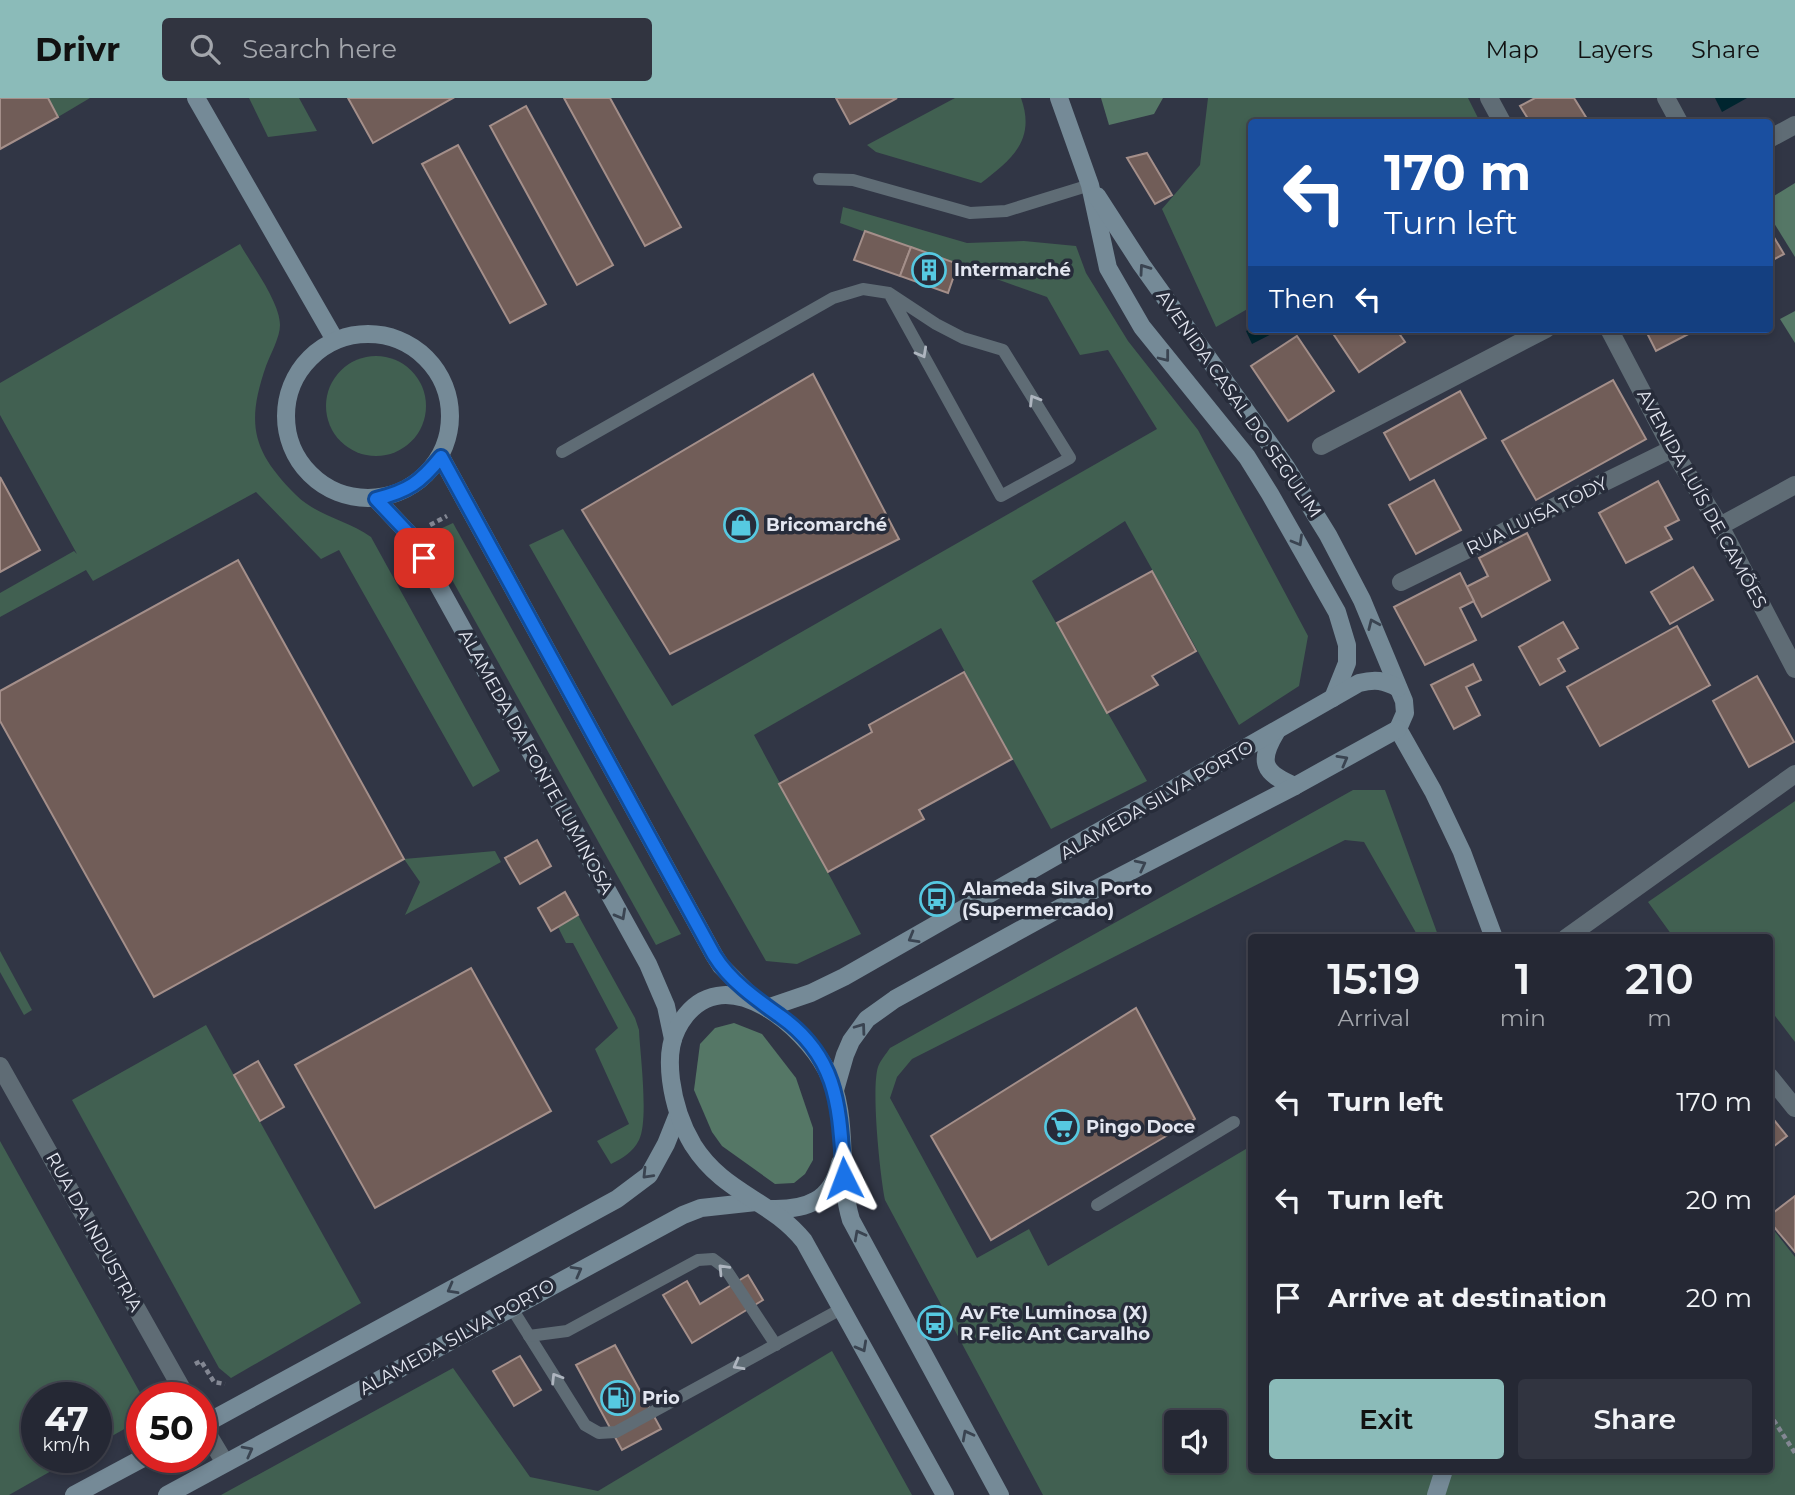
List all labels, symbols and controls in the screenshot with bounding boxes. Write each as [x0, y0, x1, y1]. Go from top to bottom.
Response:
search box [162, 18, 652, 81]
text: Drivr [35, 29, 120, 69]
icon: search [186, 30, 224, 68]
text: Search here [242, 33, 397, 65]
text: Map [1485, 35, 1539, 64]
text: Layers [1577, 35, 1653, 64]
text: Share [1691, 35, 1760, 64]
text: 170 m [1384, 143, 1531, 202]
icon: left [1269, 147, 1360, 238]
text: Turn left [1384, 203, 1518, 242]
building icon: Intermarché [910, 251, 948, 289]
place label: Intermarché [954, 259, 1071, 281]
one-way arrow [1140, 264, 1153, 277]
icon: left [1349, 280, 1387, 318]
text: Then [1269, 283, 1335, 315]
street label: AVENIDA CASAL DO SEGULIM [1152, 286, 1326, 522]
one-way arrow [914, 346, 927, 358]
one-way arrow [1157, 349, 1170, 361]
street label: AVENIDA LUÍS DE CAMÕES [1632, 386, 1772, 612]
one-way arrow [1029, 395, 1042, 408]
street label: RUA LUISA TODY [1463, 472, 1612, 560]
shop icon: Bricomarché [722, 506, 760, 544]
place label: Bricomarché [766, 514, 887, 536]
pin [394, 528, 454, 588]
one-way arrow [1290, 534, 1303, 546]
icon: arrive [405, 539, 443, 577]
one-way arrow [1367, 619, 1381, 632]
street label: ALAMEDA DA FONTE LUMINOSA [454, 626, 618, 898]
street label: ALAMEDA SILVA PORTO [1056, 736, 1258, 864]
one-way arrow [1335, 754, 1348, 768]
one-way arrow [1134, 860, 1146, 874]
place label: Alameda Silva Porto (Supermercado) [961, 878, 1152, 921]
bus stop icon: Alameda Silva Porto (Supermercado) [918, 880, 956, 918]
one-way arrow [613, 908, 626, 921]
one-way arrow [907, 930, 920, 943]
text: 15:19 [1327, 953, 1420, 1005]
text: 1 [1515, 953, 1531, 1005]
text: 210 [1625, 953, 1694, 1005]
text: Arrival [1338, 1004, 1410, 1032]
text: min [1500, 1004, 1546, 1032]
text: m [1647, 1004, 1672, 1032]
one-way arrow [853, 1023, 865, 1036]
icon: left [1269, 1083, 1307, 1121]
text: Turn left [1328, 1086, 1444, 1118]
text: 170 m [1676, 1086, 1752, 1118]
supermarket icon: Pingo Doce [1043, 1108, 1081, 1146]
place label: Pingo Doce [1086, 1116, 1195, 1138]
position arrow [807, 1141, 881, 1215]
street label: RUA DA INDUSTRIA [41, 1149, 147, 1316]
one-way arrow [643, 1166, 656, 1179]
icon: left [1269, 1181, 1307, 1219]
text: Turn left [1328, 1184, 1444, 1216]
text: 20 m [1686, 1184, 1752, 1216]
one-way arrow [854, 1230, 867, 1242]
one-way arrow [719, 1265, 731, 1278]
one-way arrow [569, 1266, 582, 1279]
street label: ALAMEDA SILVA PORTO [356, 1274, 558, 1400]
icon: arrive [1269, 1279, 1307, 1317]
one-way arrow [447, 1281, 459, 1294]
text: Arrive at destination [1328, 1282, 1607, 1314]
text: 20 m [1686, 1282, 1752, 1314]
place label: Av Fte Luminosa (X) R Felic Ant Carvalho [959, 1302, 1150, 1345]
bus stop icon: Av Fte Luminosa (X) R Felic Ant Carvalho [916, 1304, 954, 1342]
one-way arrow [854, 1339, 867, 1352]
one-way arrow [733, 1357, 746, 1371]
one-way arrow [551, 1373, 564, 1386]
fuel station icon: Prio [599, 1379, 637, 1417]
button: Exit [1269, 1379, 1504, 1459]
button: Share [1518, 1379, 1752, 1459]
speed limit sign: 50 [126, 1382, 217, 1473]
place label: Prio [642, 1387, 680, 1409]
text: 47 [44, 1397, 89, 1440]
map controls [1164, 1410, 1227, 1473]
button: sound [1164, 1410, 1227, 1473]
one-way arrow [962, 1430, 975, 1442]
text: km/h [42, 1434, 91, 1456]
one-way arrow [241, 1446, 253, 1459]

